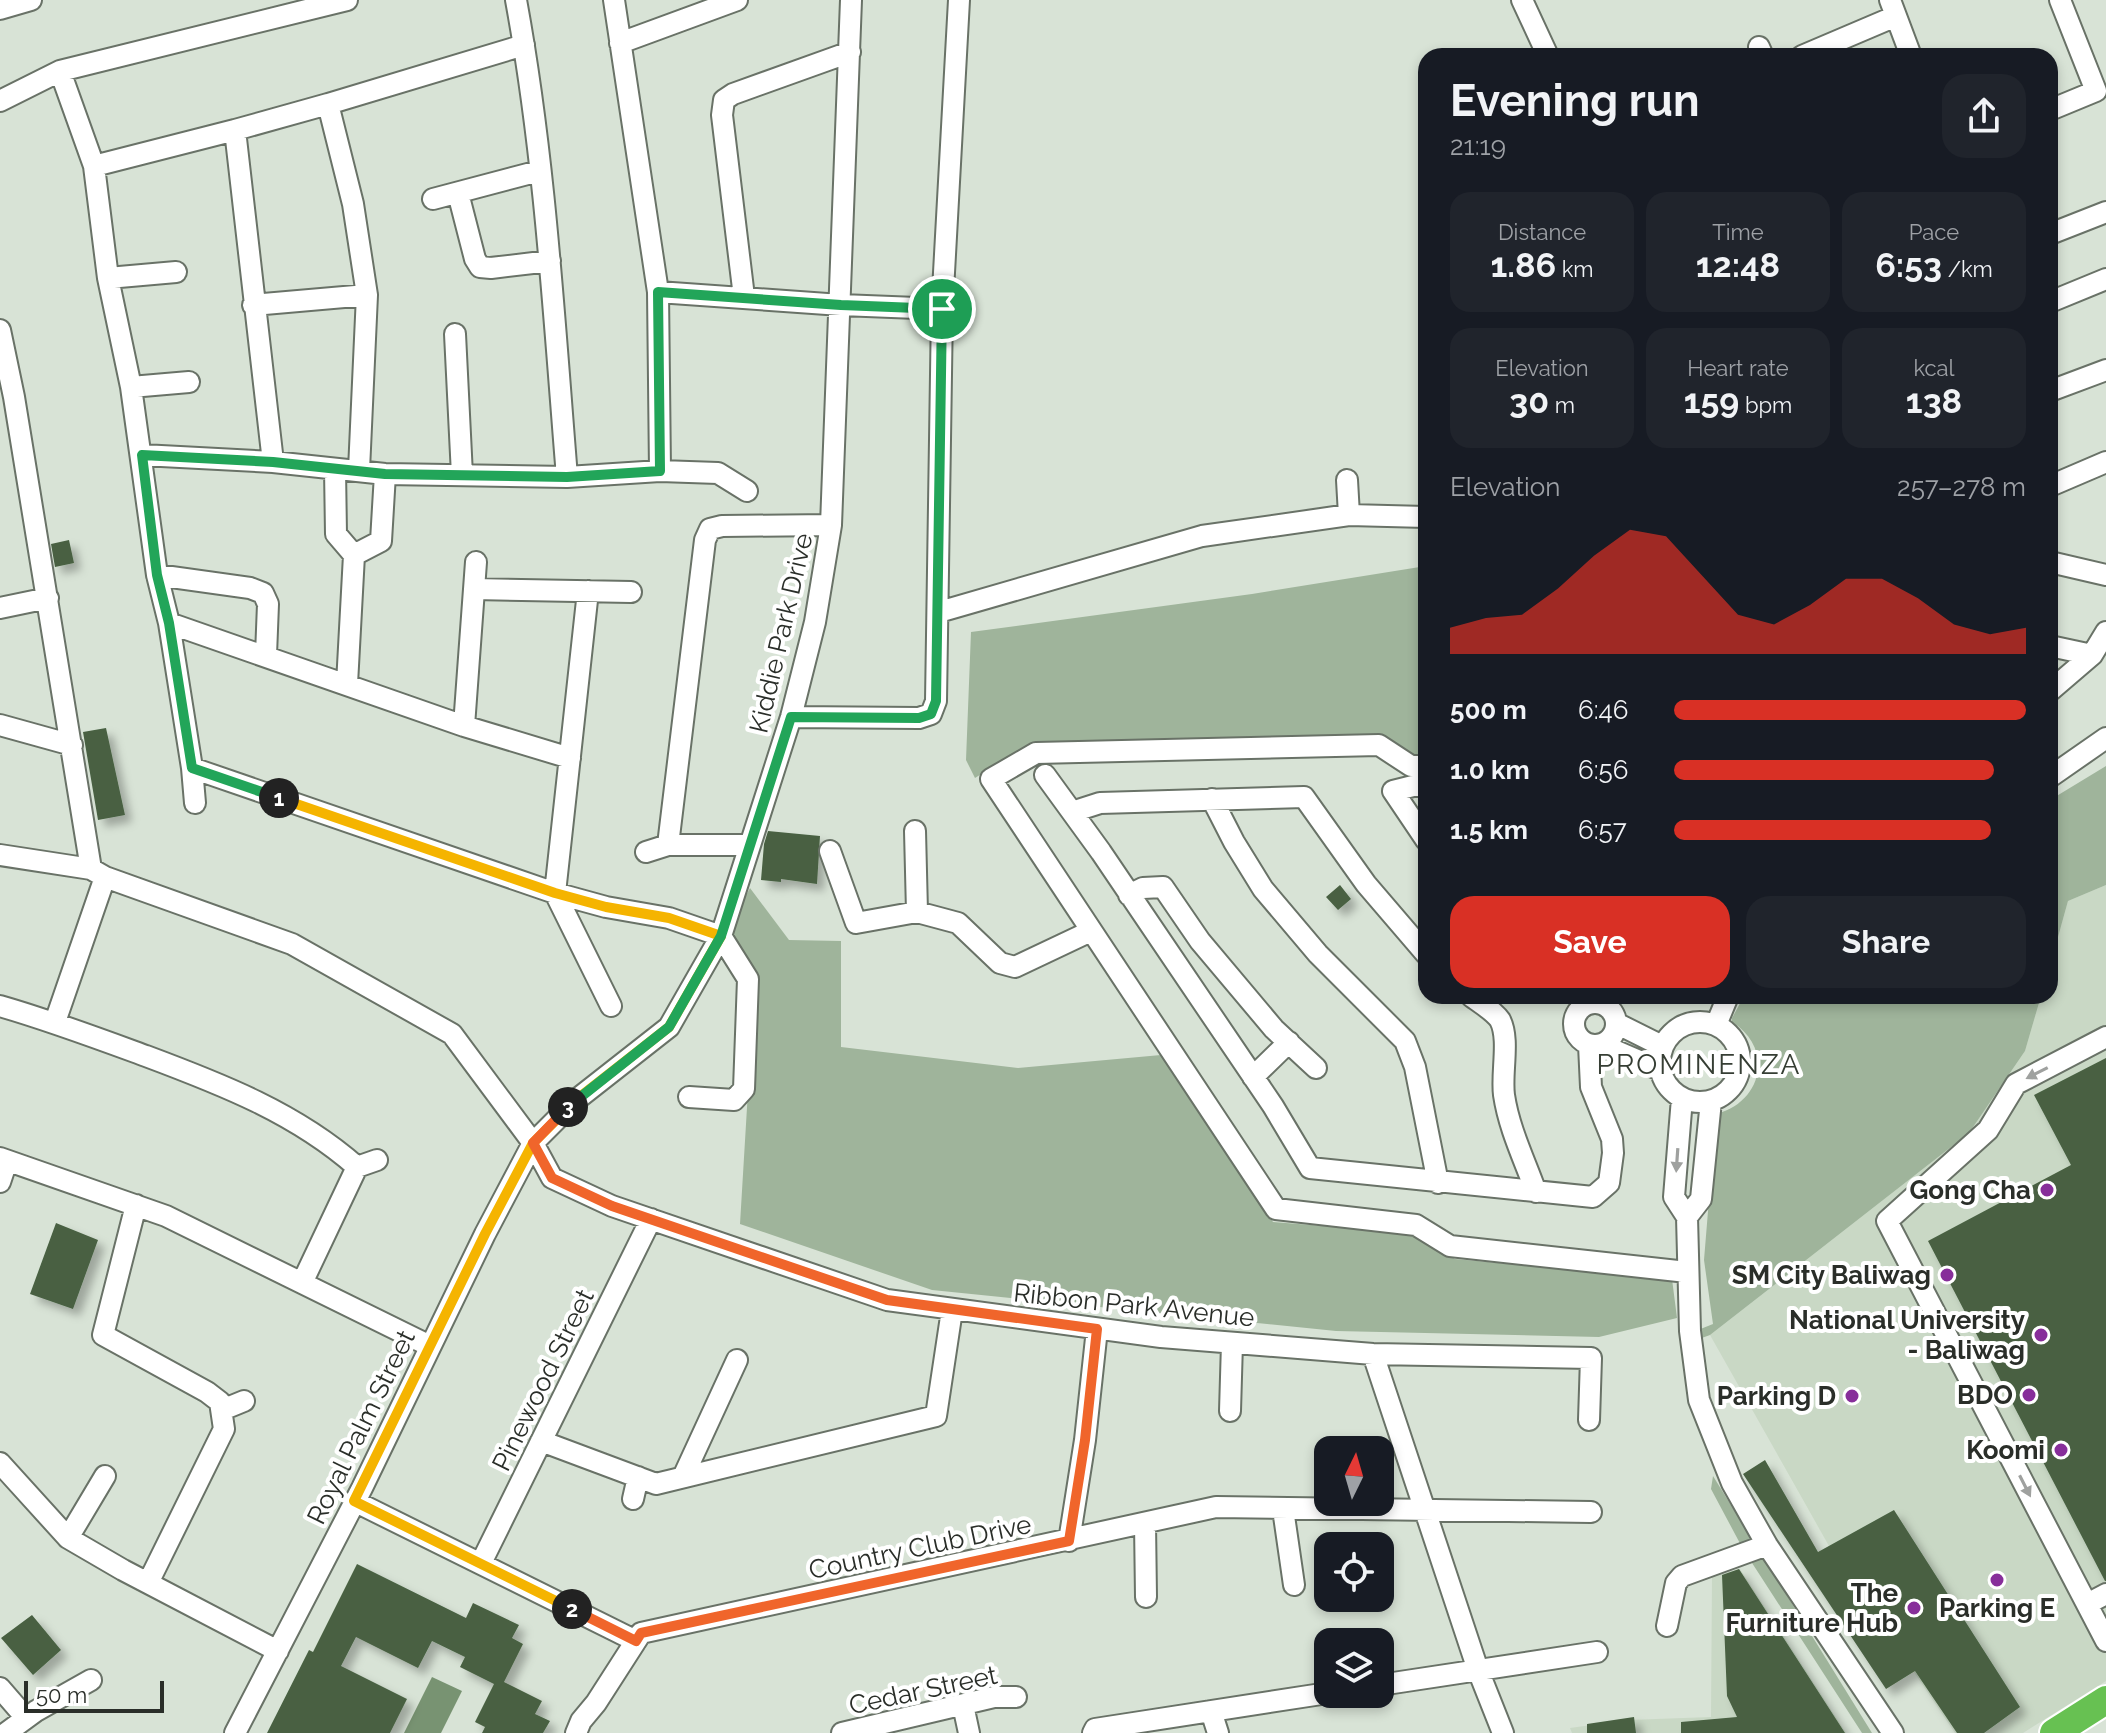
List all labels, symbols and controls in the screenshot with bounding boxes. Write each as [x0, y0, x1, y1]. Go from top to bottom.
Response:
button: share [1942, 74, 2026, 158]
text: Evening run [1450, 75, 1699, 126]
text: 21:19 [1450, 131, 1506, 161]
text: Distance [1498, 219, 1586, 245]
text: Time [1712, 219, 1764, 245]
text: Pace [1909, 219, 1959, 245]
text: 1.86 [1490, 245, 1556, 285]
text: 12:48 [1696, 245, 1780, 285]
text: 6:53 [1875, 245, 1942, 285]
text: km [1556, 256, 1594, 282]
text: /km [1942, 256, 1993, 282]
pin [908, 275, 976, 343]
icon: arrive [920, 287, 964, 331]
text: Elevation [1495, 355, 1589, 381]
text: Heart rate [1687, 355, 1789, 381]
text: kcal [1913, 355, 1955, 381]
text: 30 [1509, 381, 1549, 421]
text: 159 [1684, 381, 1739, 421]
text: 138 [1906, 381, 1962, 421]
text: m [1549, 392, 1575, 418]
text: bpm [1739, 392, 1792, 418]
text: Elevation [1450, 472, 1560, 502]
text: 257–278 m [1897, 472, 2026, 502]
street label: Kiddie Park Drive [743, 530, 819, 736]
text: 500 m [1450, 695, 1527, 725]
text: 6:46 [1578, 695, 1628, 725]
text: 1.0 km [1450, 755, 1530, 785]
text: 6:56 [1578, 755, 1628, 785]
pin: 1 [259, 778, 299, 818]
text: 1 [274, 785, 284, 811]
text: 1.5 km [1450, 815, 1528, 845]
text: 6:57 [1578, 815, 1627, 845]
button: Save [1450, 896, 1730, 988]
button: Share [1746, 896, 2026, 988]
district label: PROMINENZA [1596, 1048, 1802, 1081]
one-way arrow [2025, 1067, 2048, 1080]
pin: 3 [548, 1087, 588, 1127]
text: 3 [562, 1094, 574, 1120]
one-way arrow [1670, 1148, 1683, 1173]
place label: Gong Cha [1910, 1175, 2031, 1205]
marker: Gong Cha [2038, 1181, 2056, 1199]
place label: SM City Baliwag [1732, 1260, 1931, 1290]
marker: SM City Baliwag [1938, 1266, 1956, 1284]
street label: Ribbon Park Avenue [1012, 1277, 1256, 1333]
street label: Pinewood Street [486, 1284, 600, 1476]
place label: National University - Baliwag [1789, 1305, 2025, 1365]
street label: Royal Palm Street [301, 1325, 421, 1529]
marker: National University - Baliwag [2032, 1326, 2050, 1344]
place label: BDO [1957, 1380, 2013, 1410]
place label: Parking D [1717, 1381, 1836, 1411]
marker: BDO [2020, 1386, 2038, 1404]
marker: Parking D [1843, 1387, 1861, 1405]
place label: Koomi [1966, 1435, 2045, 1465]
north arrow [1314, 1436, 1394, 1516]
map controls [1314, 1436, 1394, 1708]
marker: Koomi [2052, 1441, 2070, 1459]
one-way arrow [2018, 1474, 2031, 1497]
street label: Country Club Drive [806, 1509, 1034, 1585]
button: locate [1314, 1532, 1394, 1612]
marker: Parking E [1988, 1571, 2006, 1589]
place label: The Furniture Hub [1725, 1578, 1898, 1638]
pin: 2 [552, 1589, 592, 1629]
place label: Parking E [1939, 1593, 2055, 1623]
text: 2 [566, 1596, 578, 1622]
marker: The Furniture Hub [1905, 1599, 1923, 1617]
button: layers [1314, 1628, 1394, 1708]
street label: Cedar Street [846, 1660, 1000, 1720]
scale bar [24, 1677, 164, 1713]
text: 50 m [36, 1682, 87, 1708]

